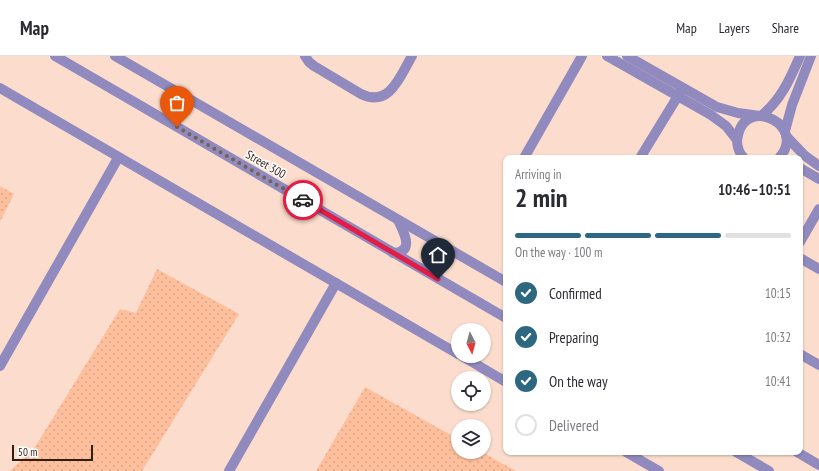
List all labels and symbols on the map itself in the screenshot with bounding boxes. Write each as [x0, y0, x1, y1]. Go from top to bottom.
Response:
pin [160, 86, 194, 127]
street label: Street 300 [243, 147, 289, 181]
courier [283, 180, 323, 220]
pin [421, 238, 455, 279]
north arrow [451, 323, 491, 363]
scale bar [12, 443, 93, 462]

